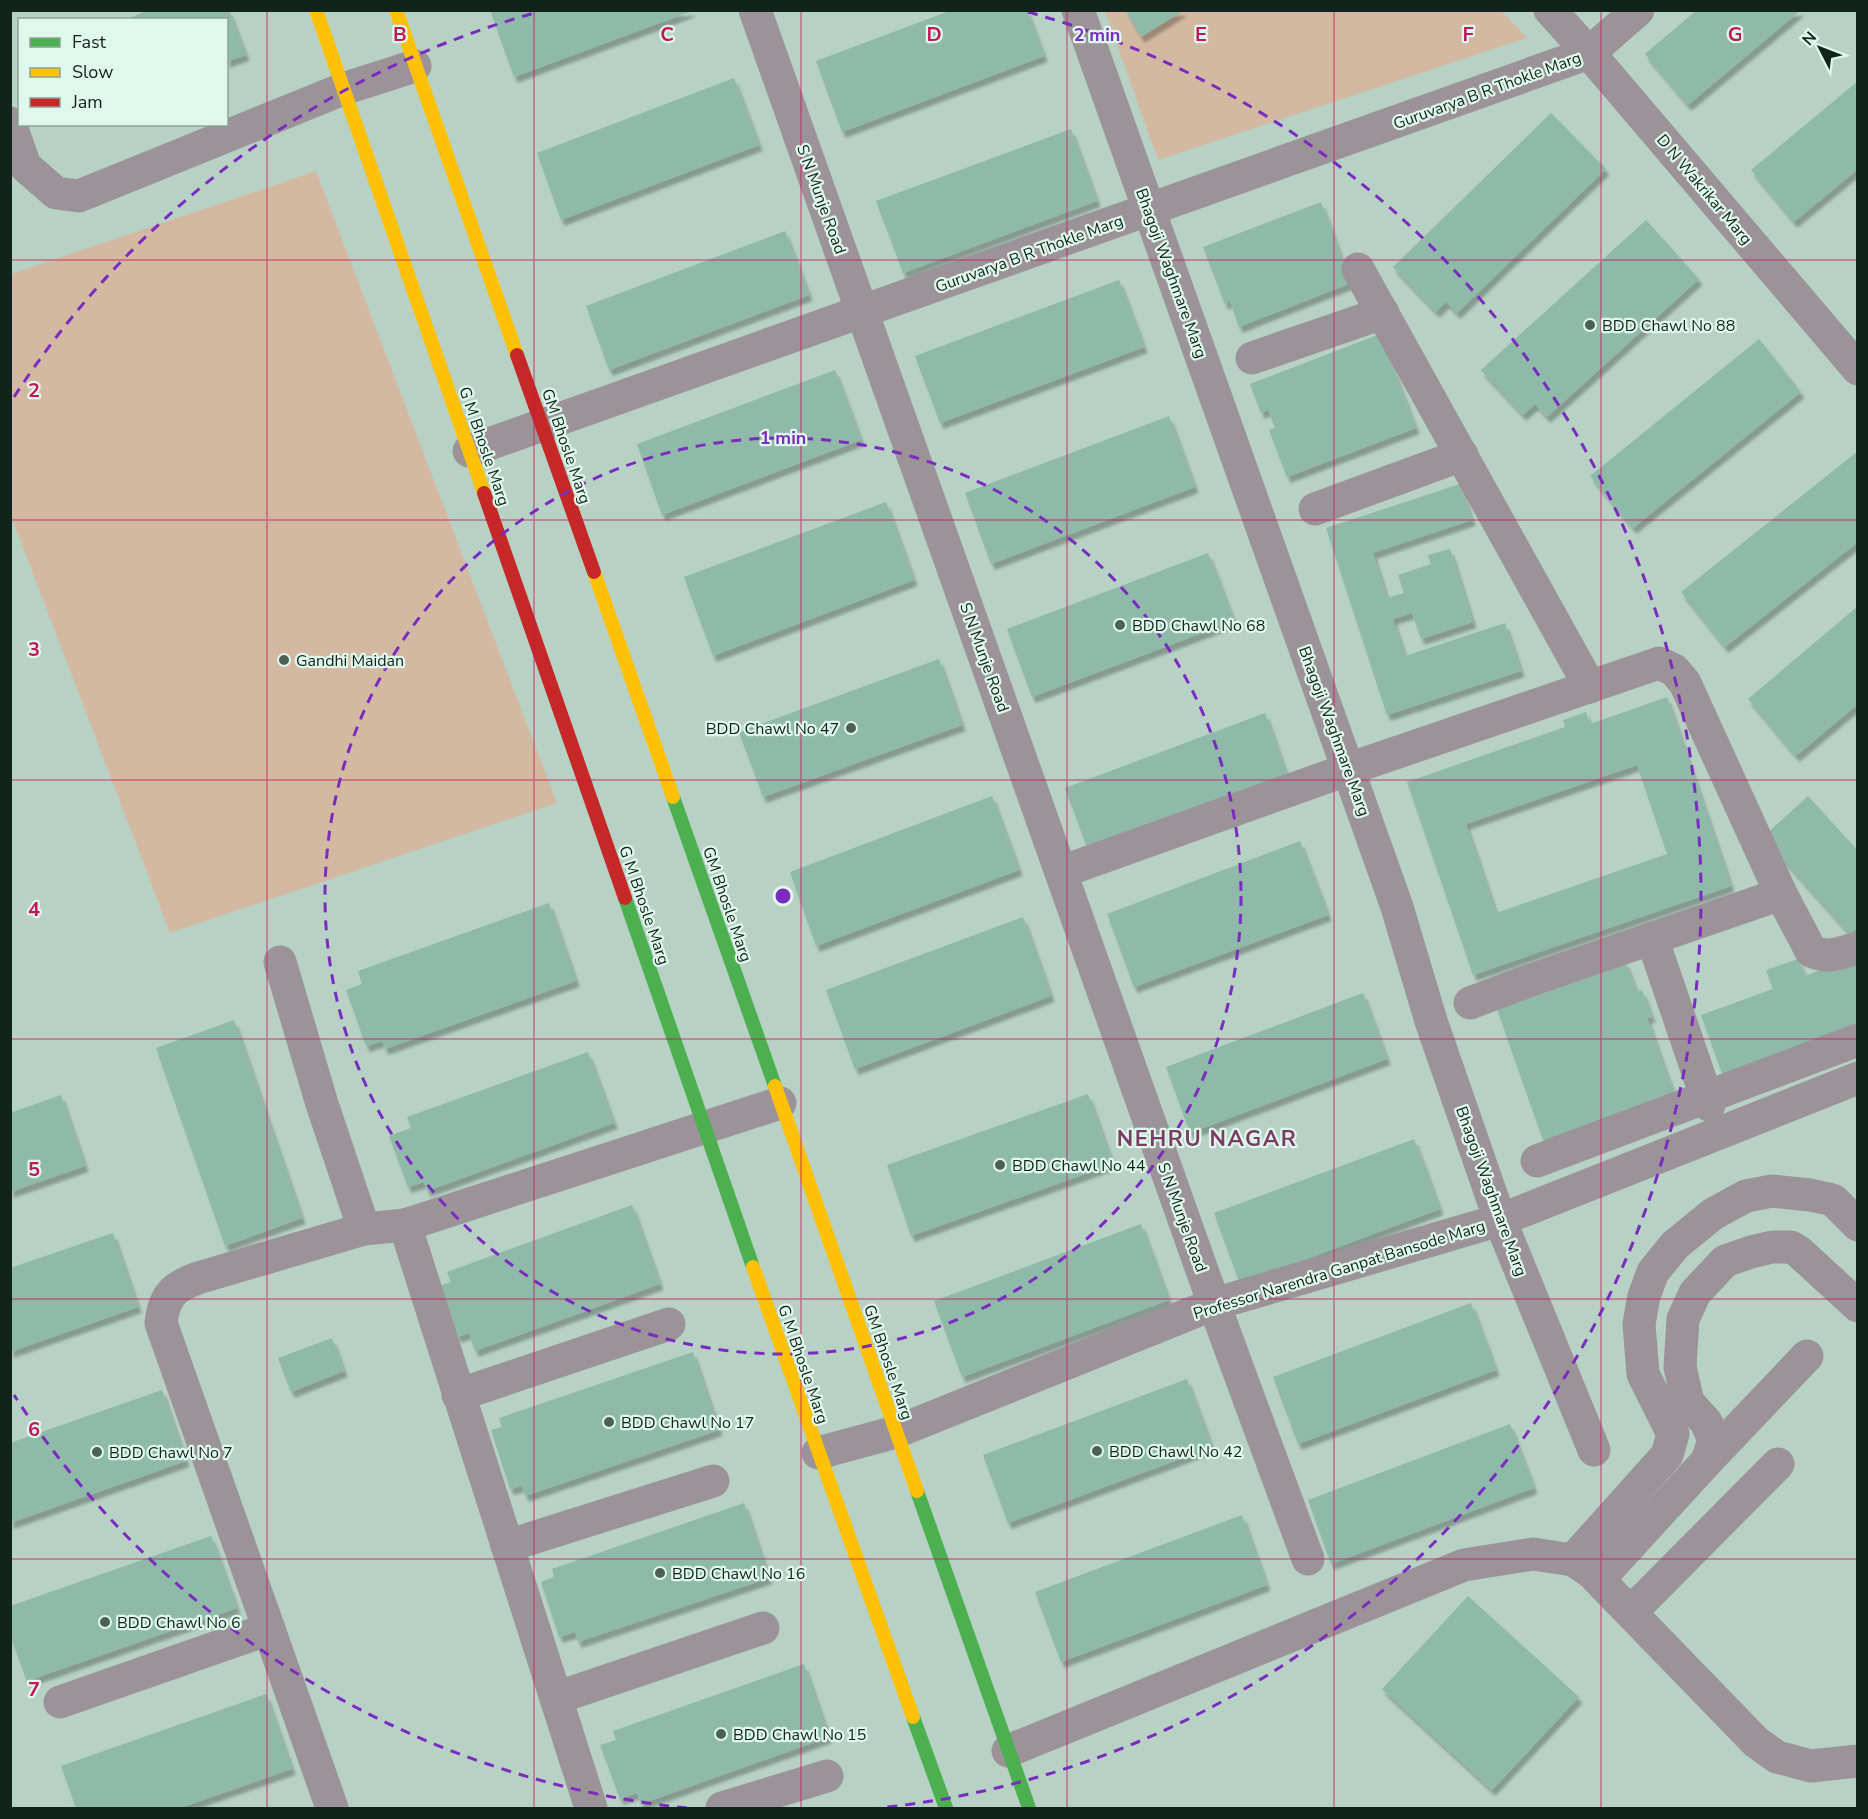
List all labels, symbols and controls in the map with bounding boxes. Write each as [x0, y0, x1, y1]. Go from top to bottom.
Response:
legend [18, 18, 228, 126]
north arrow [1790, 18, 1850, 78]
text: B [393, 21, 407, 48]
text: C [660, 21, 674, 48]
text: D [926, 21, 942, 48]
text: E [1195, 21, 1207, 48]
text: F [1462, 21, 1474, 48]
text: G [1728, 21, 1742, 48]
text: 2 min [1074, 23, 1120, 47]
text: N [1797, 27, 1822, 50]
text: Fast [72, 30, 107, 54]
street label: Guruvarya B R Thokle Marg [1390, 47, 1584, 135]
text: Slow [72, 60, 113, 84]
text: Jam [71, 90, 103, 114]
street label: D N Wakrikar Marg [1651, 130, 1757, 250]
street label: S N Munje Road [791, 141, 851, 257]
street label: Bhagoji Waghmare Marg [1130, 185, 1212, 361]
street label: Guruvarya B R Thokle Marg [932, 210, 1126, 298]
place label: BDD Chawl No 88 [1602, 315, 1735, 337]
marker: BDD Chawl No 88 [1583, 318, 1597, 332]
text: 2 [28, 377, 40, 404]
street label: G M Bhosle Marg [453, 384, 515, 509]
street label: GM Bhosle Marg [536, 386, 596, 507]
text: 1 min [760, 426, 806, 450]
street label: S N Munje Road [954, 599, 1014, 715]
place label: BDD Chawl No 68 [1132, 615, 1265, 637]
marker: BDD Chawl No 68 [1113, 618, 1127, 632]
text: 3 [28, 636, 40, 663]
street label: Bhagoji Waghmare Marg [1293, 643, 1375, 819]
place label: Gandhi Maidan [296, 650, 404, 672]
marker: Gandhi Maidan [277, 653, 291, 667]
place label: BDD Chawl No 47 [706, 718, 839, 740]
marker: BDD Chawl No 47 [844, 721, 858, 735]
street label: G M Bhosle Marg [613, 843, 675, 968]
street label: GM Bhosle Marg [697, 844, 757, 965]
centre of rings [773, 886, 793, 906]
text: 4 [28, 896, 40, 923]
street label: Bhagoji Waghmare Marg [1450, 1103, 1532, 1279]
district label: NEHRU NAGAR [1117, 1124, 1297, 1154]
place label: BDD Chawl No 44 [1012, 1155, 1146, 1177]
text: 5 [28, 1156, 40, 1183]
marker: BDD Chawl No 44 [993, 1158, 1007, 1172]
street label: S N Munje Road [1152, 1159, 1212, 1275]
street label: Professor Narendra Ganpat Bansode Marg [1191, 1215, 1488, 1325]
street label: G M Bhosle Marg [772, 1302, 834, 1427]
street label: GM Bhosle Marg [858, 1302, 918, 1423]
place label: BDD Chawl No 17 [621, 1412, 754, 1434]
marker: BDD Chawl No 17 [602, 1415, 616, 1429]
text: 6 [28, 1416, 40, 1443]
place label: BDD Chawl No 42 [1109, 1441, 1242, 1463]
place label: BDD Chawl No 7 [109, 1442, 233, 1464]
marker: BDD Chawl No 42 [1090, 1444, 1104, 1458]
marker: BDD Chawl No 7 [90, 1445, 104, 1459]
place label: BDD Chawl No 16 [672, 1563, 805, 1585]
marker: BDD Chawl No 16 [653, 1566, 667, 1580]
place label: BDD Chawl No 6 [117, 1612, 241, 1634]
marker: BDD Chawl No 6 [98, 1615, 112, 1629]
text: 7 [28, 1676, 40, 1703]
place label: BDD Chawl No 15 [733, 1724, 866, 1746]
marker: BDD Chawl No 15 [714, 1727, 728, 1741]

